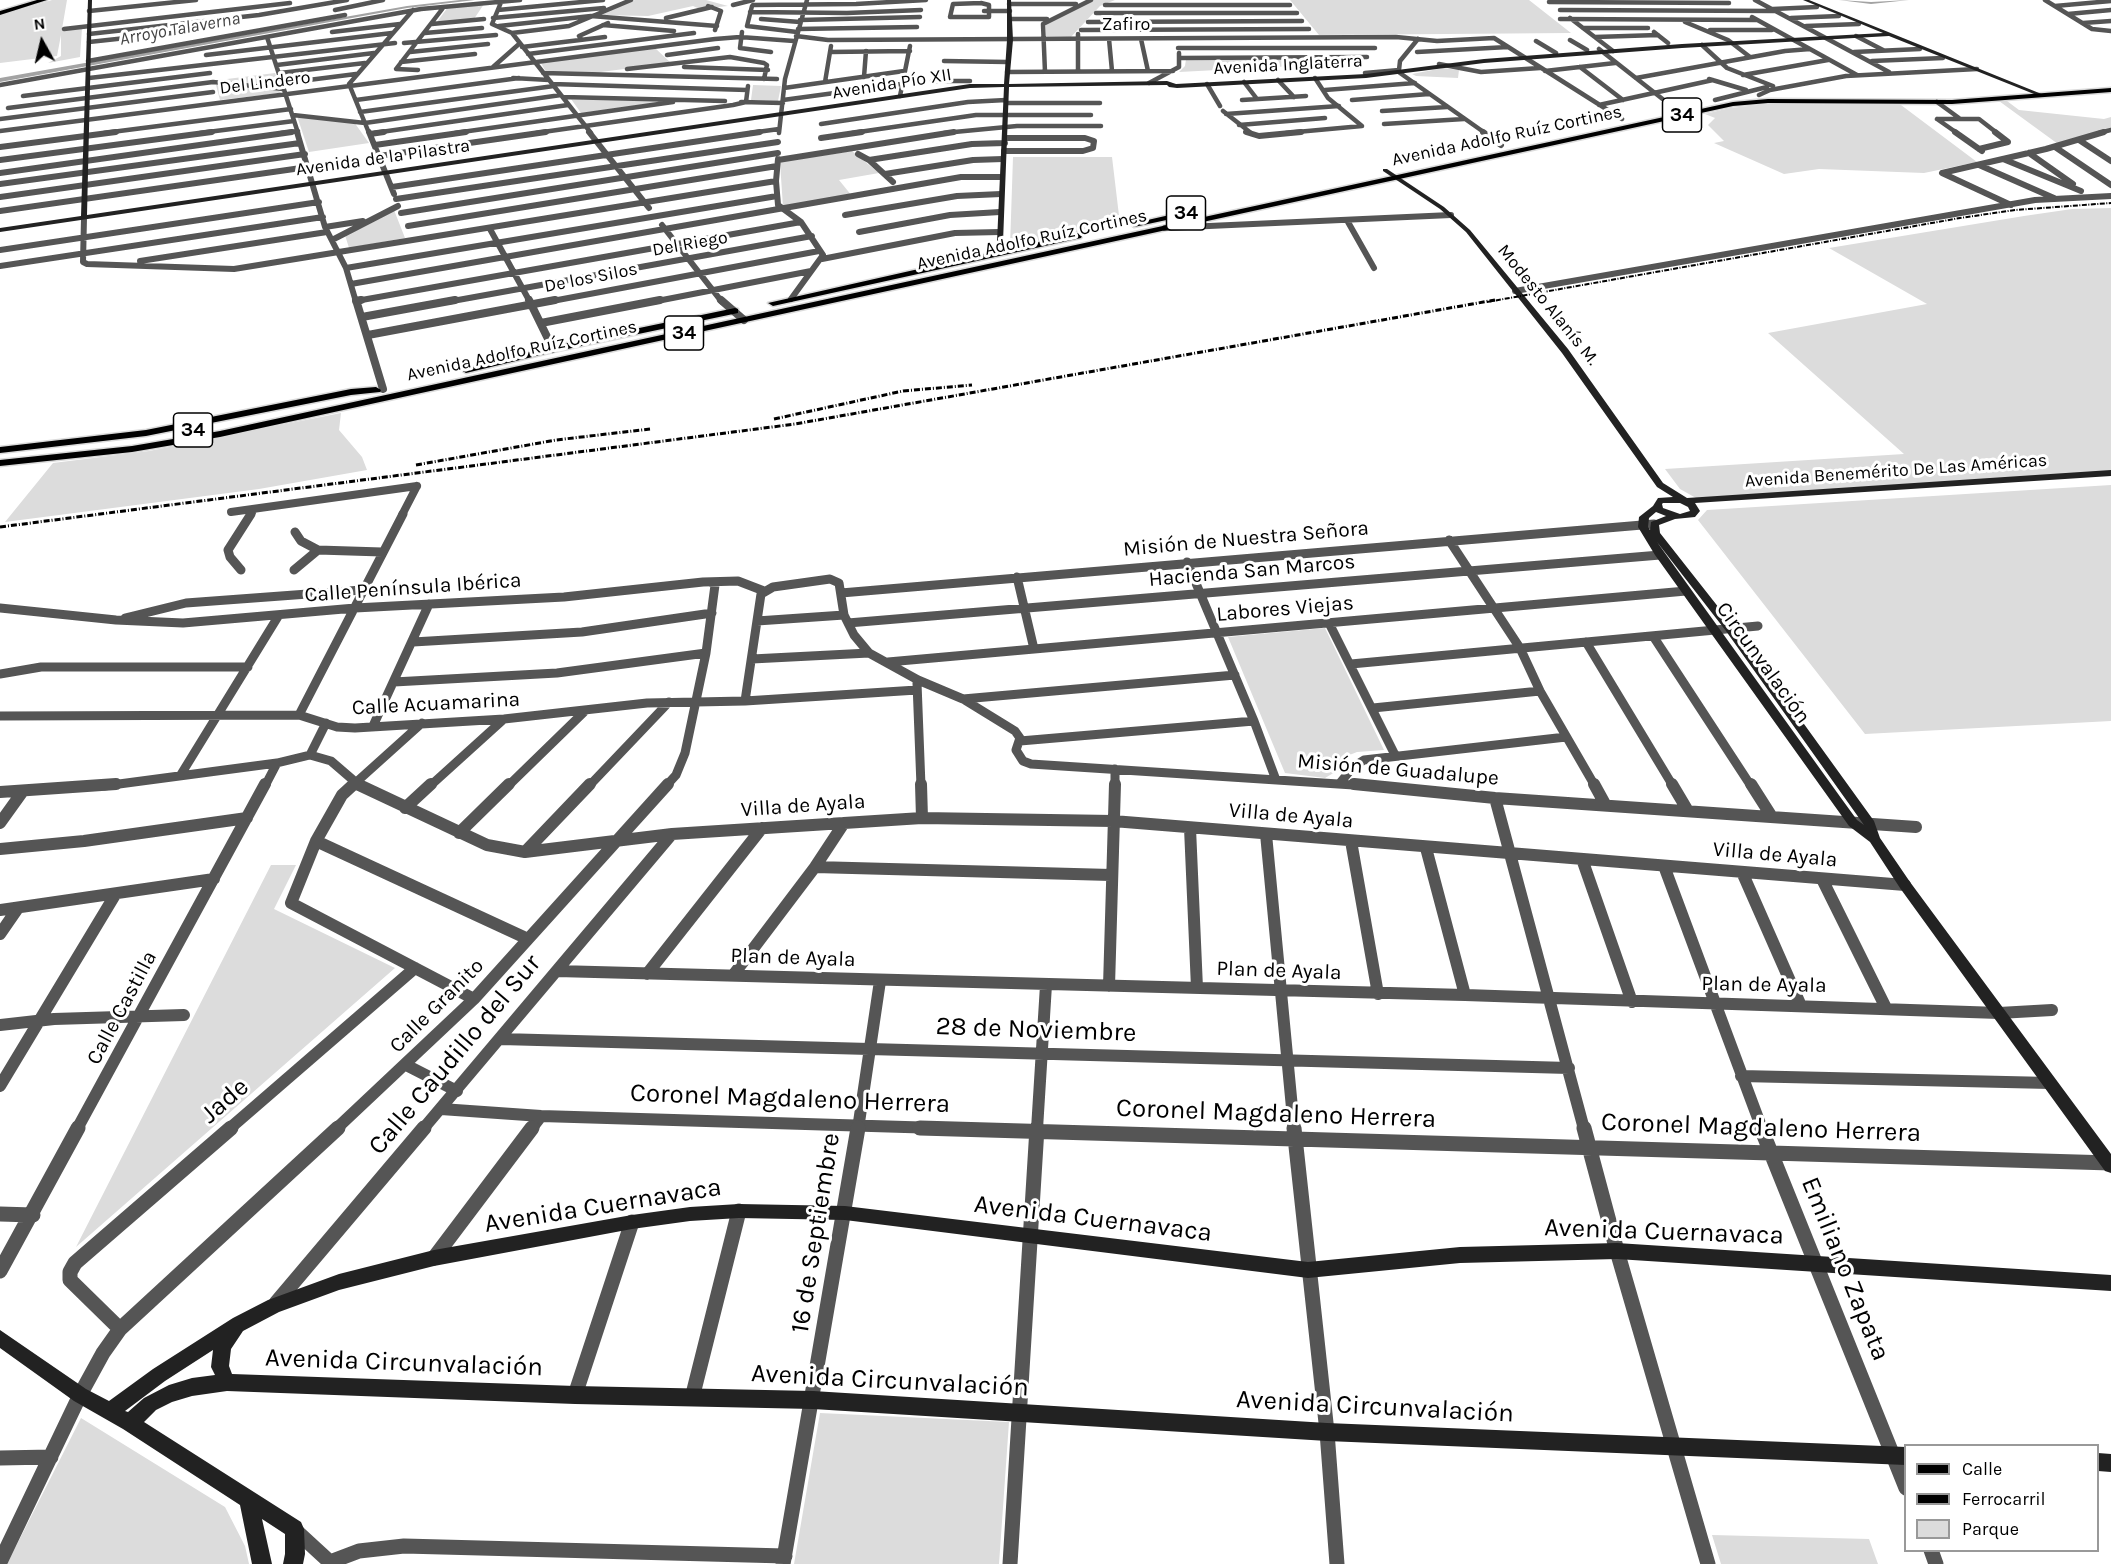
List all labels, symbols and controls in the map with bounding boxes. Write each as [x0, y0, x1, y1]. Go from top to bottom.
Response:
water label: Arroyo Talaverna [118, 8, 242, 50]
north arrow [12, 12, 72, 72]
text: N [32, 13, 46, 34]
street label: Zafiro [1102, 14, 1150, 36]
street label: Avenida Inglaterra [1213, 50, 1363, 80]
street label: Avenida Pío XII [831, 64, 953, 104]
street label: Del Lindero [218, 67, 312, 99]
road number: 34 [1662, 98, 1702, 132]
street label: Avenida Adolfo Ruíz Cortines [1390, 101, 1624, 171]
street label: Avenida de la Pilastra [295, 135, 471, 181]
road number: 34 [1166, 196, 1206, 230]
street label: Avenida Adolfo Ruíz Cortines [915, 205, 1149, 275]
street label: Del Riego [651, 227, 729, 261]
street label: Modesto Alanís M. [1493, 240, 1603, 370]
street label: De los Silos [543, 258, 639, 298]
street label: Avenida Adolfo Ruíz Cortines [405, 316, 639, 386]
road number: 34 [664, 316, 704, 350]
road number: 34 [174, 413, 212, 447]
street label: Avenida Benemérito De Las Américas [1744, 450, 2048, 492]
street label: Misión de Nuestra Señora [1122, 516, 1370, 562]
street label: Hacienda San Marcos [1148, 549, 1356, 593]
street label: Calle Península Ibérica [304, 568, 522, 608]
street label: Labores Viejas [1215, 590, 1355, 628]
street label: Circunvalación [1711, 597, 1815, 729]
street label: Calle Acuamarina [351, 687, 521, 721]
street label: Misión de Guadalupe [1296, 749, 1500, 791]
street label: Villa de Ayala [740, 789, 866, 823]
street label: Villa de Ayala [1228, 798, 1354, 834]
street label: Villa de Ayala [1712, 837, 1838, 873]
street label: Plan de Ayala [730, 943, 856, 973]
street label: Calle Castilla [82, 947, 162, 1069]
street label: Calle Caudillo del Sur [362, 949, 548, 1161]
street label: Calle Granito [385, 954, 489, 1058]
street label: Plan de Ayala [1216, 956, 1342, 986]
street label: Plan de Ayala [1701, 971, 1827, 999]
street label: 28 de Noviembre [935, 1011, 1137, 1049]
street label: Jade [195, 1072, 255, 1130]
street label: Coronel Magdaleno Herrera [629, 1078, 951, 1120]
street label: Coronel Magdaleno Herrera [1115, 1093, 1437, 1135]
street label: Coronel Magdaleno Herrera [1600, 1107, 1922, 1149]
street label: 16 de Septiembre [785, 1131, 847, 1335]
street label: Avenida Cuernavaca [482, 1172, 724, 1240]
street label: Emiliano Zapata [1794, 1173, 1896, 1365]
street label: Avenida Cuernavaca [972, 1189, 1214, 1249]
street label: Avenida Cuernavaca [1544, 1212, 1784, 1252]
street label: Avenida Circunvalación [264, 1343, 544, 1383]
street label: Avenida Circunvalación [750, 1358, 1030, 1404]
street label: Avenida Circunvalación [1235, 1384, 1515, 1430]
legend [1904, 1444, 2099, 1552]
text: Calle [1962, 1458, 2002, 1480]
text: Ferrocarril [1962, 1488, 2046, 1510]
text: Parque [1962, 1518, 2019, 1540]

